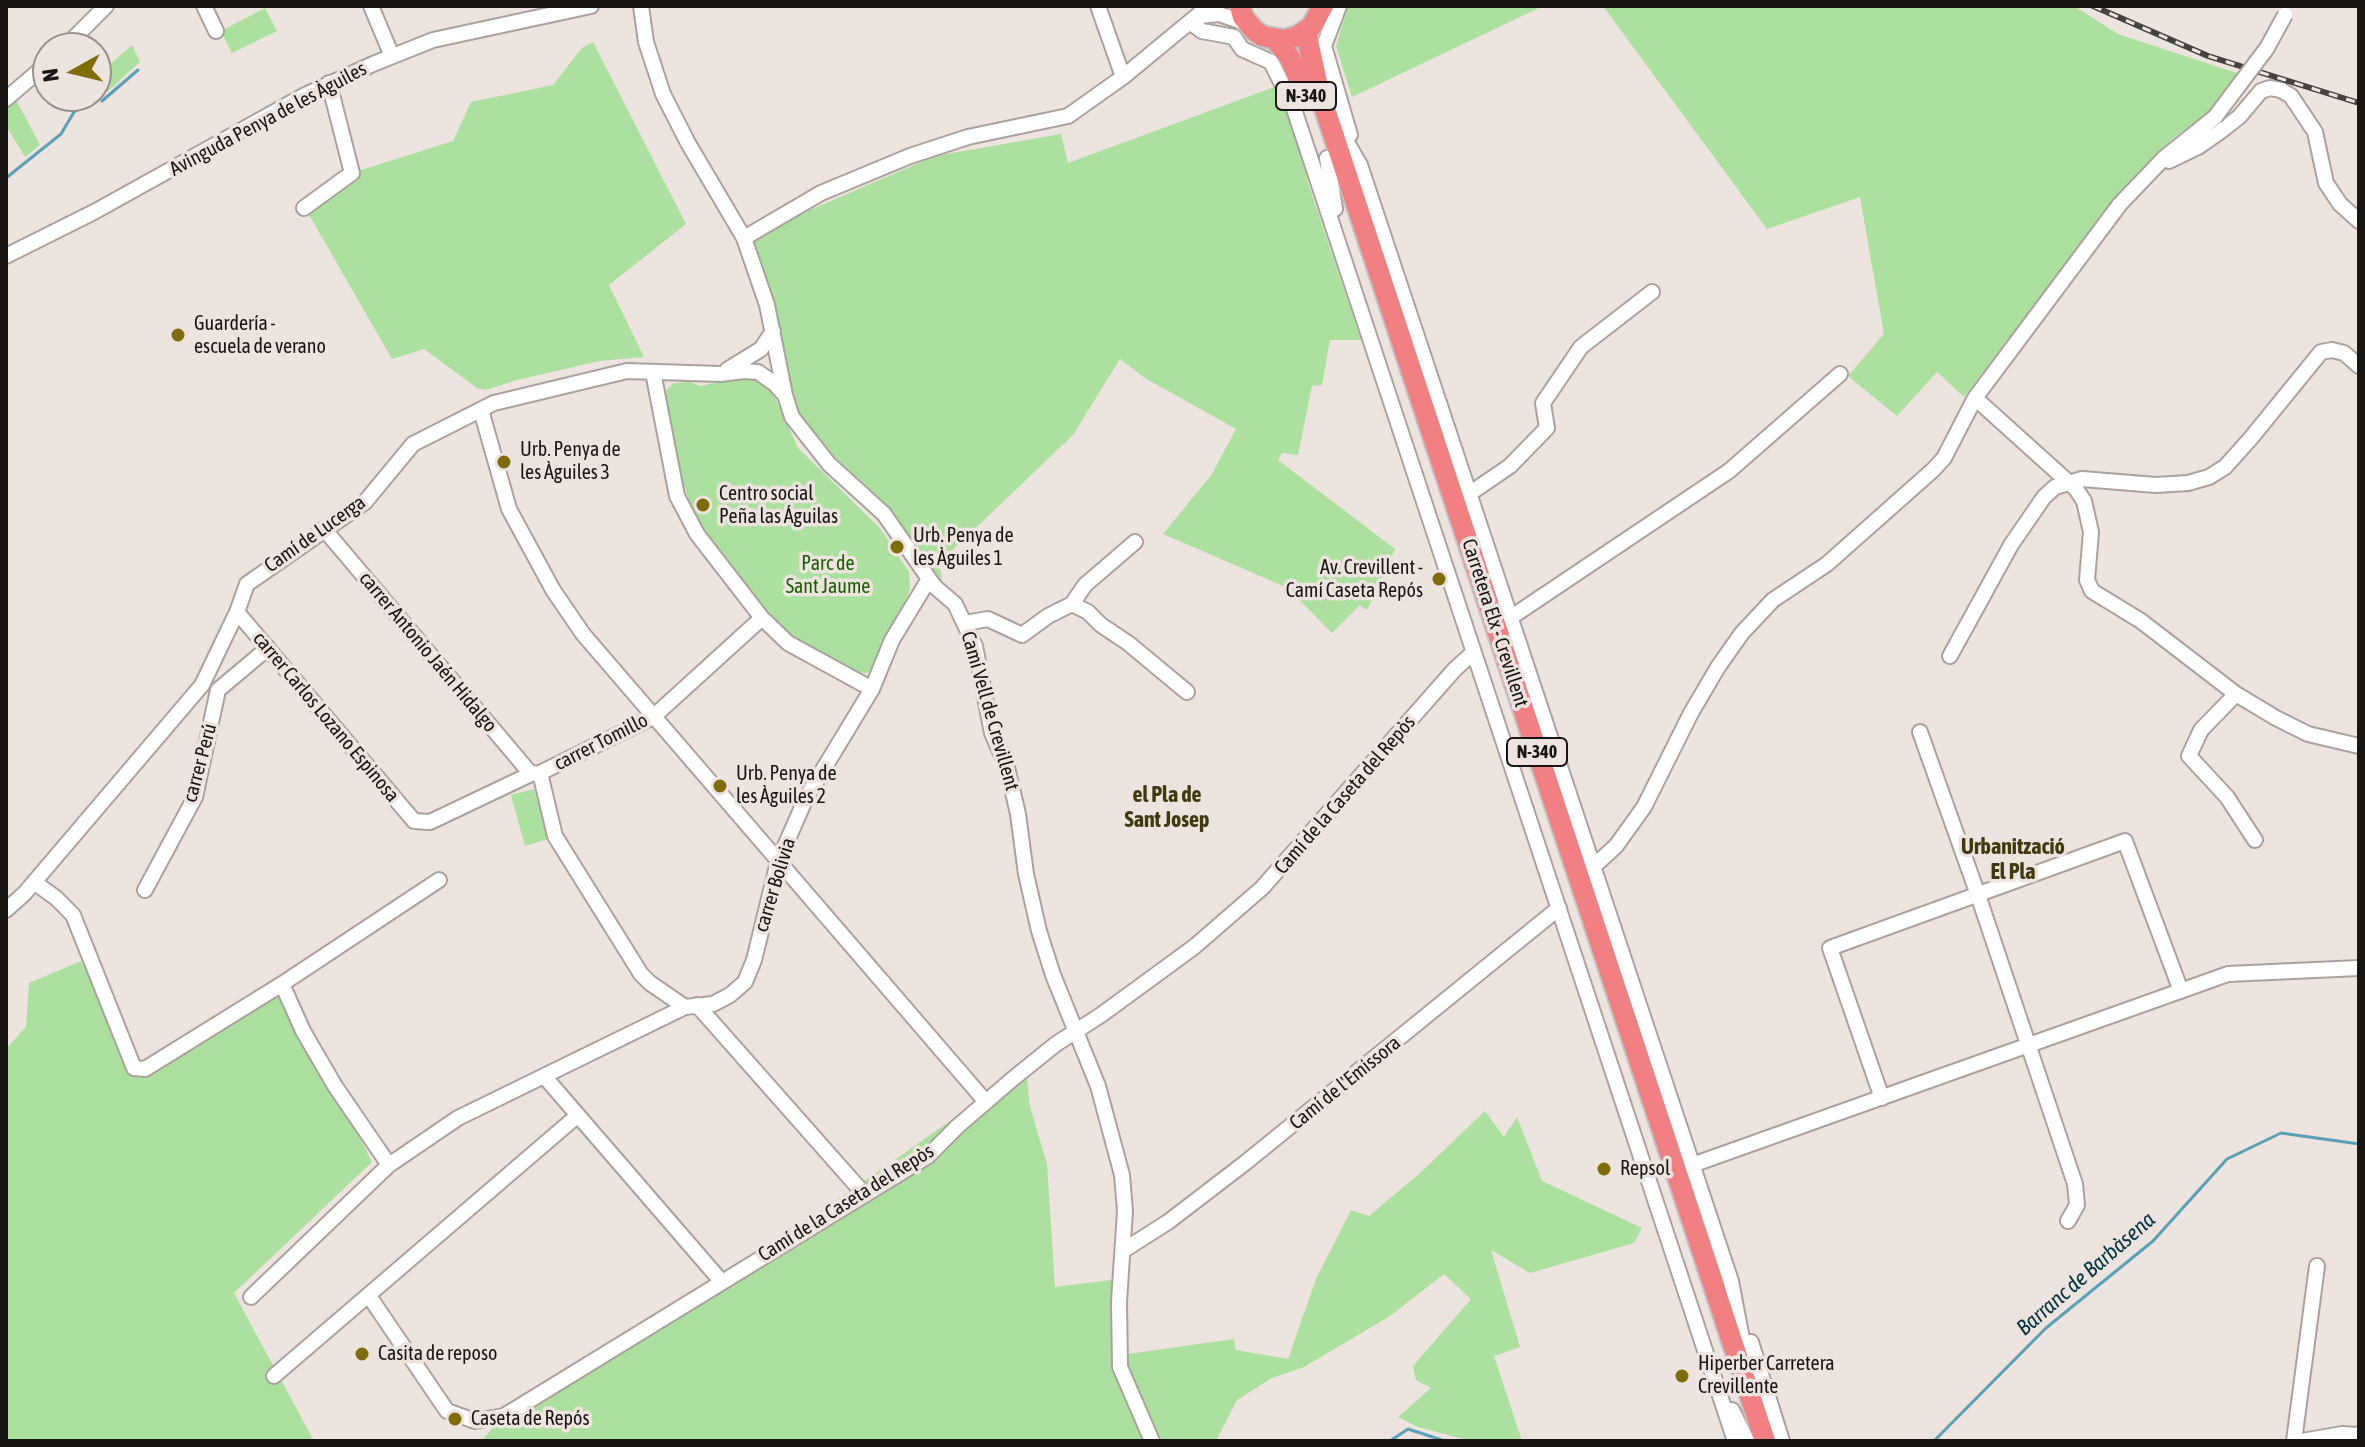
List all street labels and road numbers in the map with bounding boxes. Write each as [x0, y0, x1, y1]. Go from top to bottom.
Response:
street label: Avinguda Penya de les Àguiles [165, 57, 371, 181]
road number: N-340 [1276, 82, 1336, 110]
street label: Camí de Lucerga [260, 490, 370, 578]
street label: Carretera Elx - Crevillent [1457, 536, 1533, 710]
street label: carrer Antonio Jaén Hidalgo [354, 567, 502, 737]
street label: carrer Carlos Lozano Espinosa [248, 627, 404, 807]
street label: Camí Vell de Crevillent [956, 629, 1024, 793]
street label: carrer Tomillo [550, 708, 652, 776]
street label: Camí de la Caseta del Repòs [1270, 711, 1420, 879]
street label: carrer Perú [178, 721, 222, 805]
road number: N-340 [1507, 738, 1567, 766]
street label: carrer Bolivia [749, 835, 801, 935]
street label: Camí de l'Emissora [1285, 1031, 1405, 1135]
street label: Camí de la Caseta del Repòs [754, 1139, 938, 1267]

